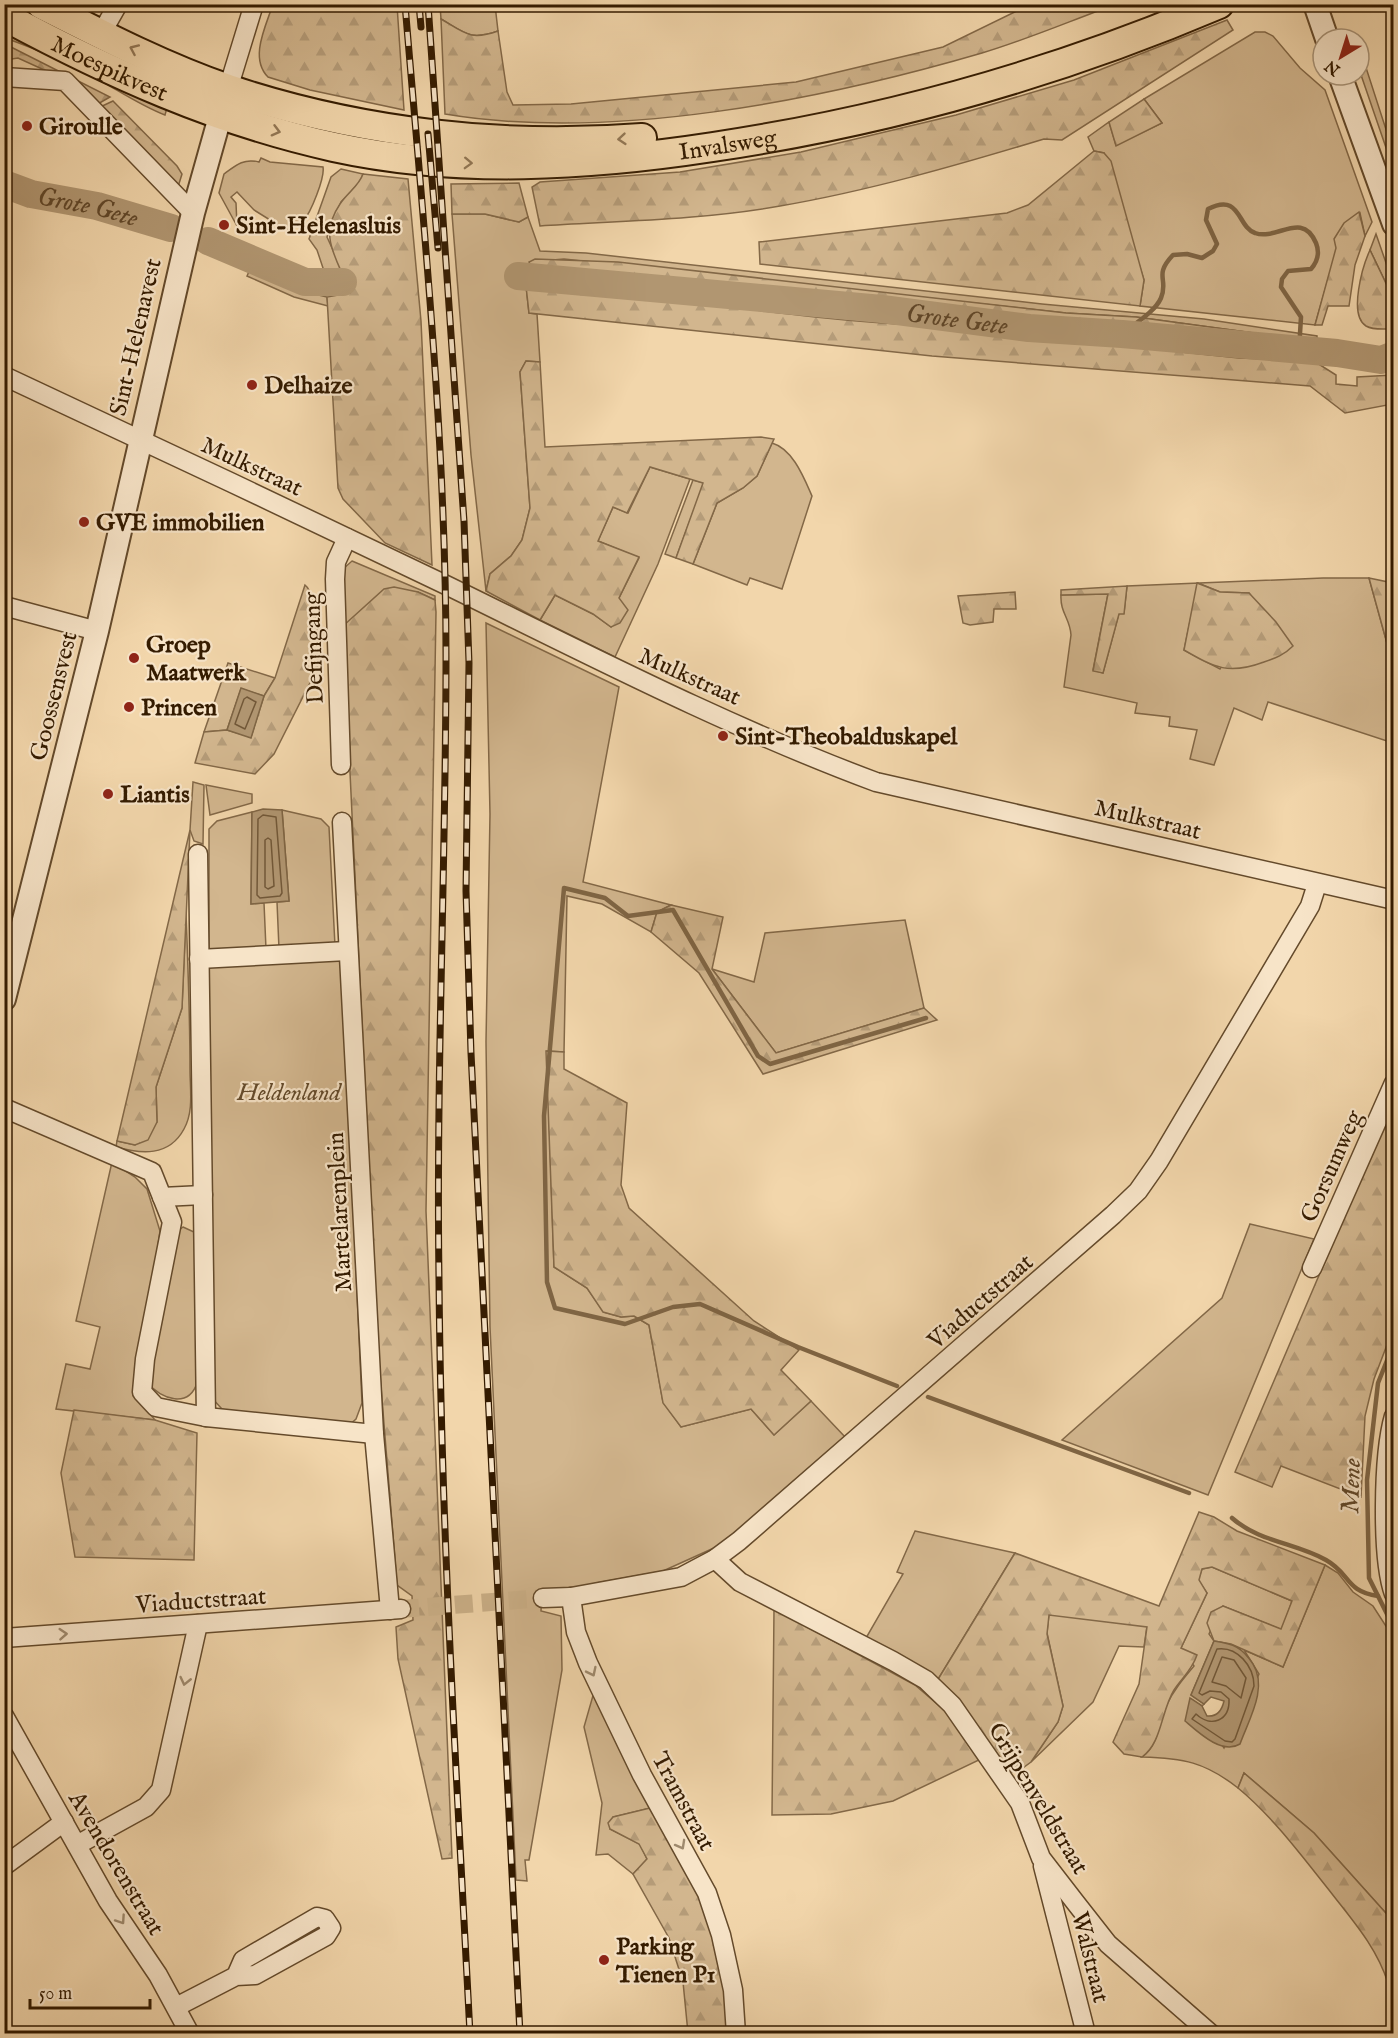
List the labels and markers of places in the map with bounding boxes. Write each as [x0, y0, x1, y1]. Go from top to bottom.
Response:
place label: Giroulle [39, 112, 123, 143]
marker: Giroulle [20, 119, 34, 133]
place label: Sint-Helenasluis [236, 211, 402, 242]
marker: Sint-Helenasluis [217, 218, 231, 232]
place label: Delhaize [264, 371, 353, 402]
marker: Delhaize [245, 378, 259, 392]
place label: GVE immobilien [96, 508, 265, 539]
marker: GVE immobilien [77, 515, 91, 529]
place label: Groep Maatwerk [146, 630, 247, 689]
marker: Groep Maatwerk [127, 651, 141, 665]
place label: Princen [141, 693, 217, 724]
marker: Princen [122, 700, 136, 714]
place label: Sint-Theobalduskapel [735, 722, 958, 753]
marker: Sint-Theobalduskapel [716, 729, 730, 743]
place label: Liantis [120, 780, 190, 811]
marker: Liantis [101, 787, 115, 801]
place label: Parking Tienen P1 [615, 1932, 716, 1991]
marker: Parking Tienen P1 [597, 1953, 611, 1967]

